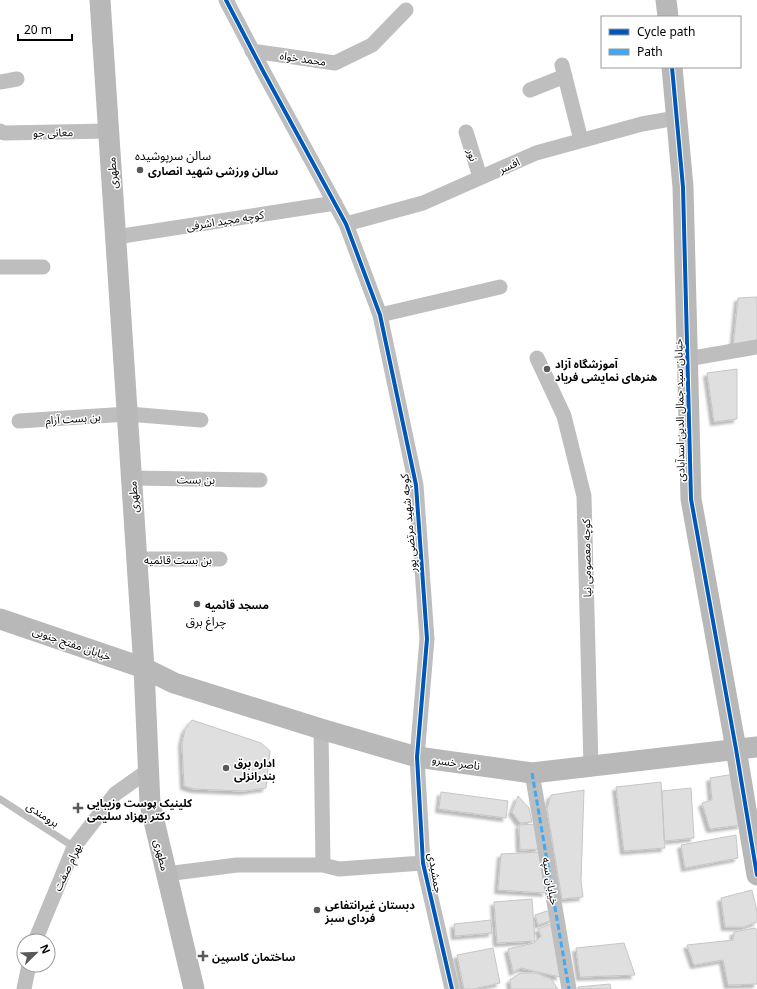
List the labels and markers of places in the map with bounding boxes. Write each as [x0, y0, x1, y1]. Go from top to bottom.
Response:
place label: سالن ورزشی شهید انصاری [148, 163, 278, 178]
marker: سالن ورزشی شهید انصاری [135, 165, 145, 175]
place label: آموزشگاه آزاد هنرهای نمایشی فریاد [555, 356, 657, 384]
marker: آموزشگاه آزاد هنرهای نمایشی فریاد [542, 364, 552, 374]
place label: مسجد قائمیه [205, 597, 269, 612]
marker: مسجد قائمیه [192, 599, 202, 609]
place label: اداره برق بندرانزلی [234, 755, 275, 783]
marker: اداره برق بندرانزلی [221, 763, 231, 773]
place label: کلینیک پوست وزیبایی دکتر بهزاد سلیمی [87, 795, 193, 823]
marker: کلینیک پوست وزیبایی دکتر بهزاد سلیمی [72, 802, 84, 814]
place label: دبستان غیرانتفاعی فردای سبز [324, 897, 415, 925]
marker: دبستان غیرانتفاعی فردای سبز [312, 905, 322, 915]
place label: ساختمان کاسپین [212, 949, 296, 964]
marker: ساختمان کاسپین [197, 950, 209, 962]

